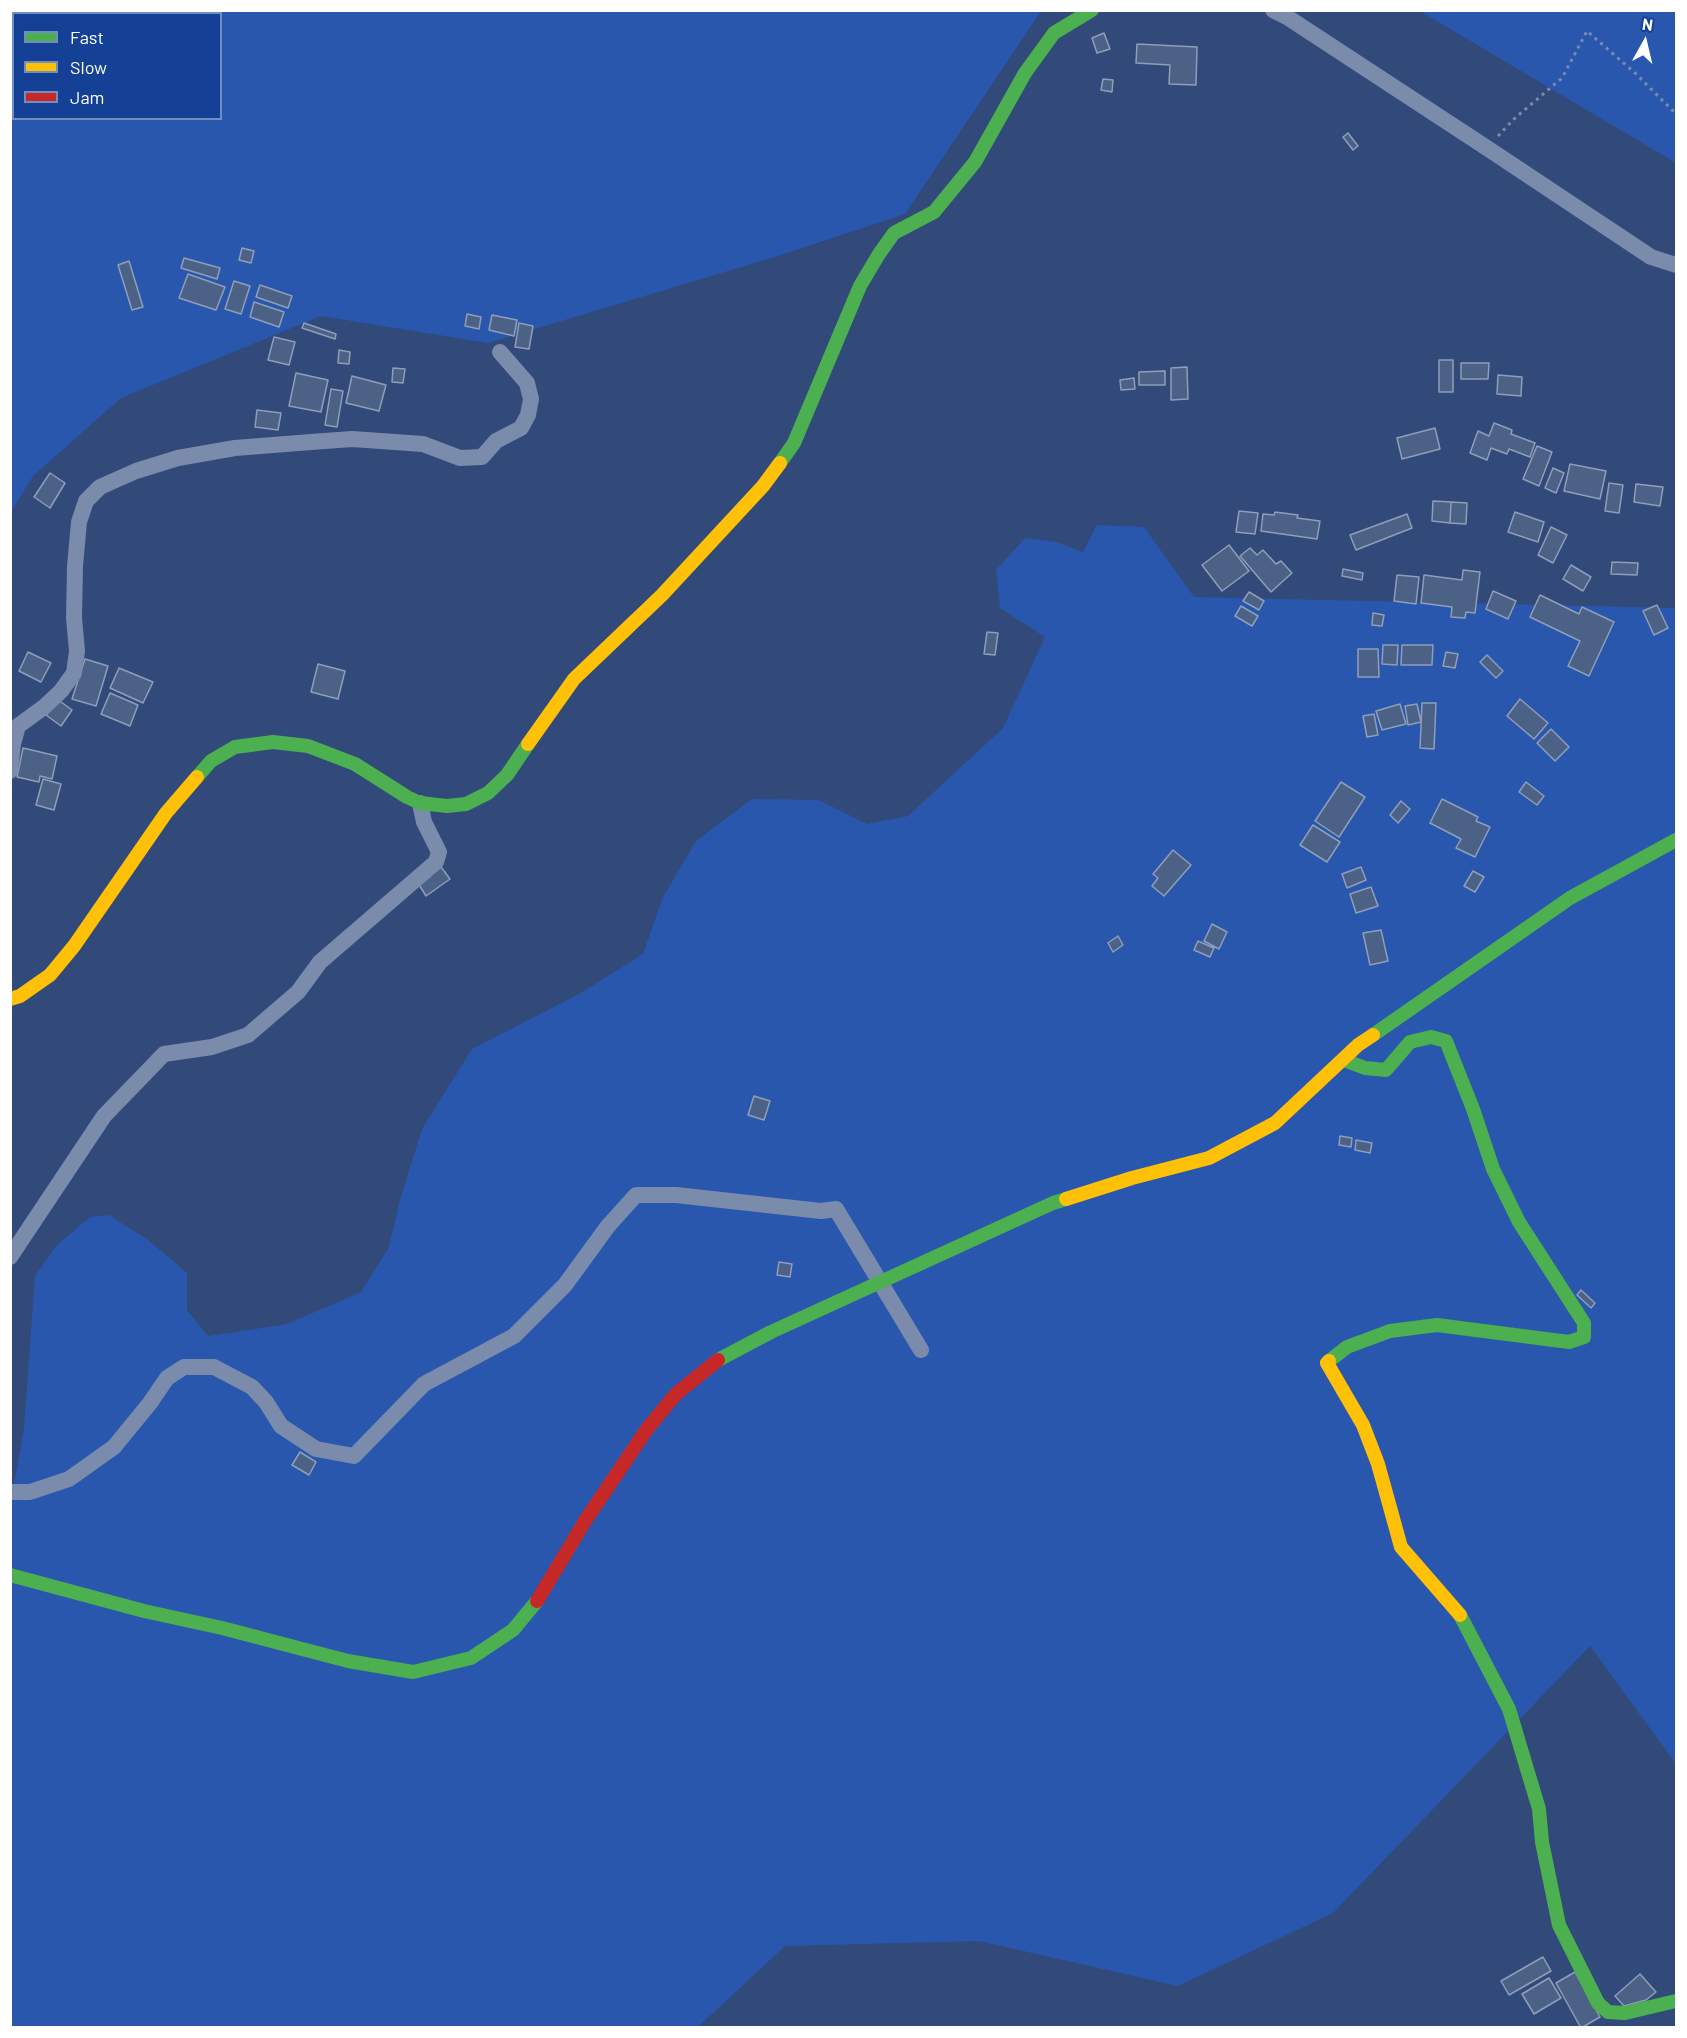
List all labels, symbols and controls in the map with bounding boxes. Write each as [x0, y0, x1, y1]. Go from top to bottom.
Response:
legend [12, 12, 222, 120]
north arrow [1615, 12, 1675, 72]
text: N [1641, 14, 1654, 34]
text: Fast [70, 26, 104, 48]
text: Slow [70, 56, 107, 78]
text: Jam [70, 86, 104, 108]

